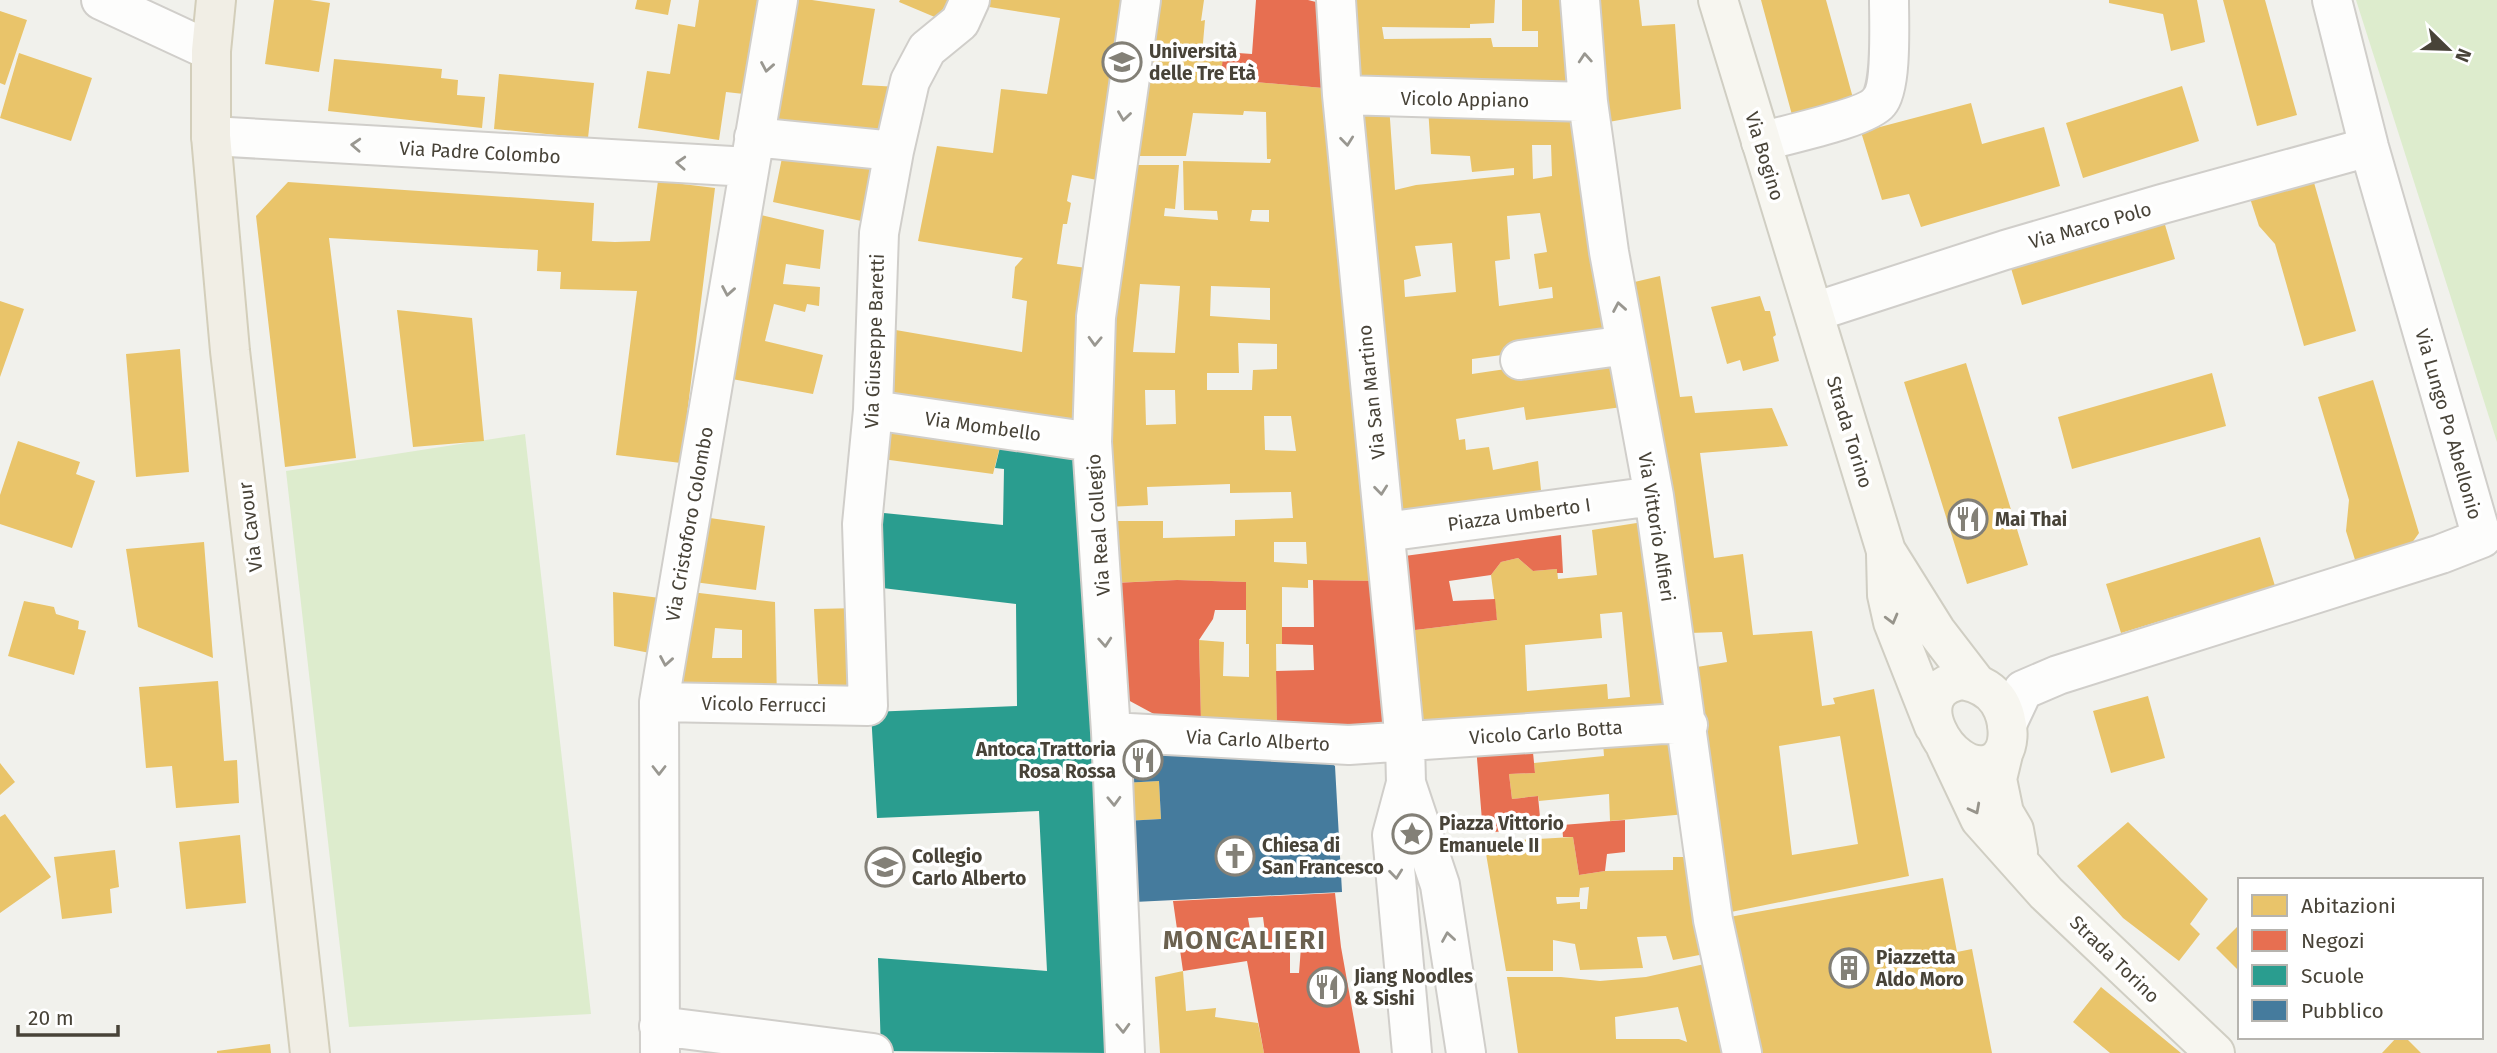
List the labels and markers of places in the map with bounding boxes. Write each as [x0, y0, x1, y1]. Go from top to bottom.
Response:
place label: Università delle Tre Età [1149, 40, 1256, 85]
school or university icon: Università delle Tre Età [1101, 41, 1143, 83]
restaurant icon: Mai Thai [1947, 498, 1989, 540]
place label: Mai Thai [1995, 508, 2067, 531]
place label: Antoca Trattoria Rosa Rossa [975, 738, 1116, 783]
restaurant icon: Antoca Trattoria Rosa Rossa [1122, 739, 1164, 781]
place label: Piazza Vittorio Emanuele II [1439, 812, 1564, 857]
place icon: Piazza Vittorio Emanuele II [1391, 813, 1433, 855]
place label: Chiesa di San Francesco [1262, 834, 1384, 879]
church icon: Chiesa di San Francesco [1214, 835, 1256, 877]
place label: Collegio Carlo Alberto [912, 845, 1026, 890]
school or university icon: Collegio Carlo Alberto [864, 846, 906, 888]
place label: Piazzetta Aldo Moro [1875, 946, 1964, 991]
building icon: Piazzetta Aldo Moro [1828, 947, 1870, 989]
place label: Jiang Noodles & Sishi [1353, 965, 1473, 1010]
restaurant icon: Jiang Noodles & Sishi [1306, 966, 1348, 1008]

